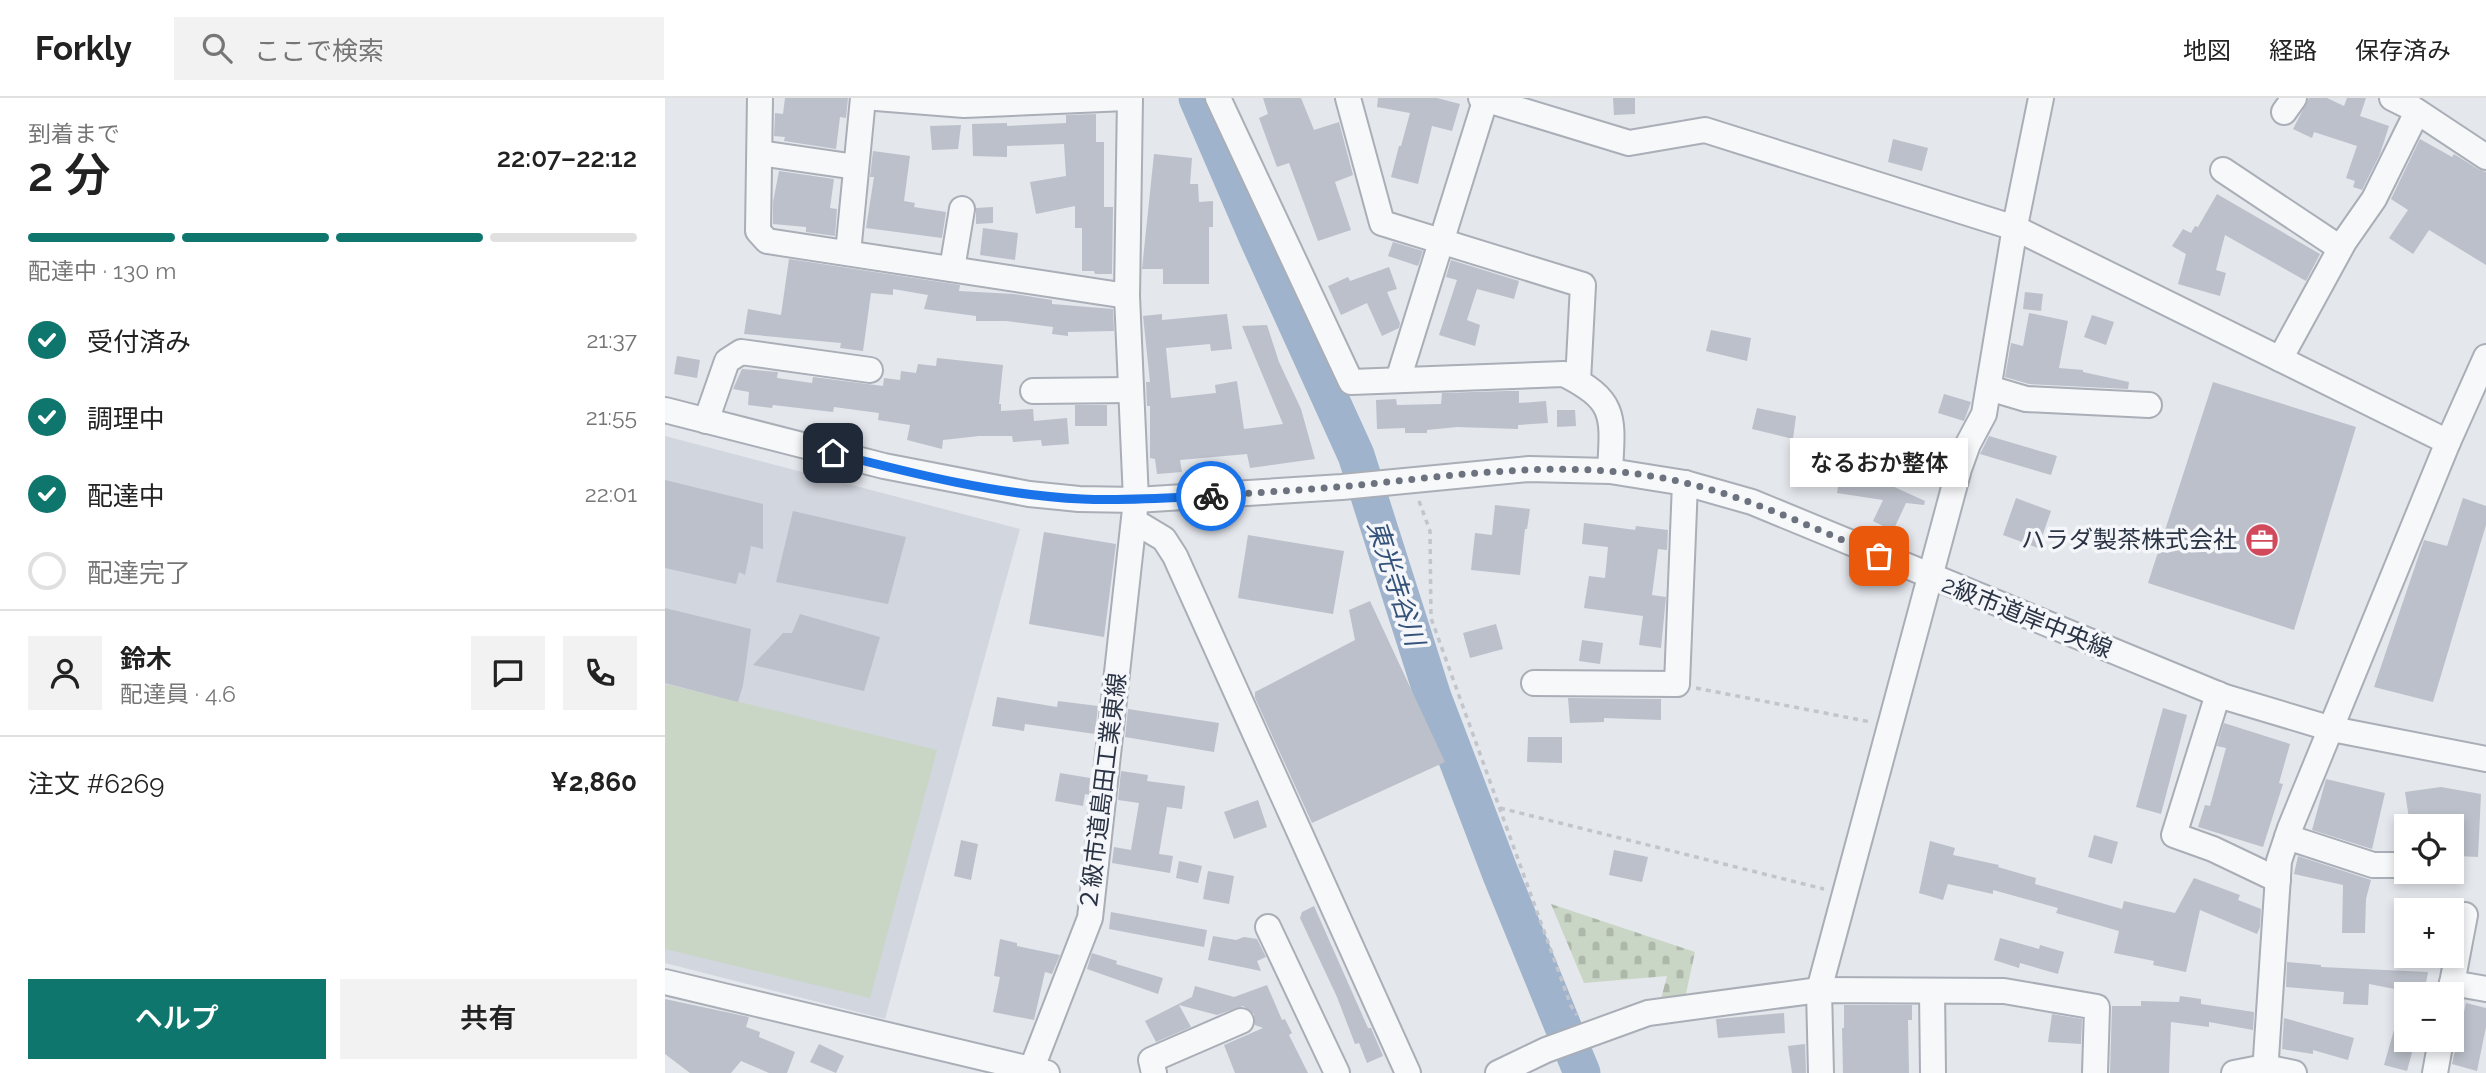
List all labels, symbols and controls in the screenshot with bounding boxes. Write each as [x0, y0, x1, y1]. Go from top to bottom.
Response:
search box [174, 17, 664, 80]
text: Forkly [35, 29, 132, 68]
icon: search [198, 29, 236, 67]
text: ここで検索 [254, 36, 384, 66]
text: 地図 [2183, 36, 2231, 65]
text: 経路 [2269, 36, 2317, 65]
text: 保存済み [2355, 36, 2451, 65]
text: 到着まで [28, 120, 120, 147]
text: 22:07–22:12 [497, 143, 637, 173]
text: 2 分 [28, 148, 111, 202]
text: 配達中 · 130 m [28, 257, 176, 284]
icon: check [28, 321, 66, 359]
text: 21:37 [586, 326, 637, 353]
text: 受付済み [87, 327, 191, 357]
icon: check [28, 398, 66, 436]
text: 21:55 [586, 403, 637, 430]
text: 調理中 [87, 404, 165, 434]
pin [803, 423, 863, 483]
icon: home [814, 434, 852, 472]
callout: なるおか整体 [1790, 437, 1968, 486]
text: なるおか整体 [1810, 449, 1948, 476]
courier [1176, 461, 1246, 531]
icon: check [28, 475, 66, 513]
icon: bike [1192, 477, 1230, 515]
text: 22:01 [585, 480, 637, 507]
text: 配達中 [87, 481, 165, 511]
water label: 東光寺谷川 [1362, 517, 1431, 652]
office icon: ハラダ製茶株式会社 [2243, 521, 2281, 559]
place label: ハラダ製茶株式会社 [2021, 525, 2237, 554]
pin [1849, 526, 1909, 586]
icon: bag [1860, 537, 1898, 575]
text: 配達完了 [87, 558, 191, 588]
street label: 2級市道岸中央線 [1938, 569, 2116, 664]
button: person [28, 636, 102, 710]
button: chat [471, 636, 545, 710]
button: phone [563, 636, 637, 710]
text: 鈴木 [120, 644, 172, 674]
street label: ２級市道島田工業東線 [1073, 671, 1132, 913]
text: 配達員 · 4.6 [120, 680, 236, 707]
text: ¥2,860 [550, 767, 637, 797]
text: 注文 #6269 [28, 769, 164, 799]
map controls [2394, 814, 2464, 1052]
button: locate [2394, 814, 2464, 884]
button: + [2394, 898, 2464, 968]
button: ヘルプ [28, 979, 326, 1059]
button: 共有 [340, 979, 637, 1059]
button: − [2394, 982, 2464, 1052]

